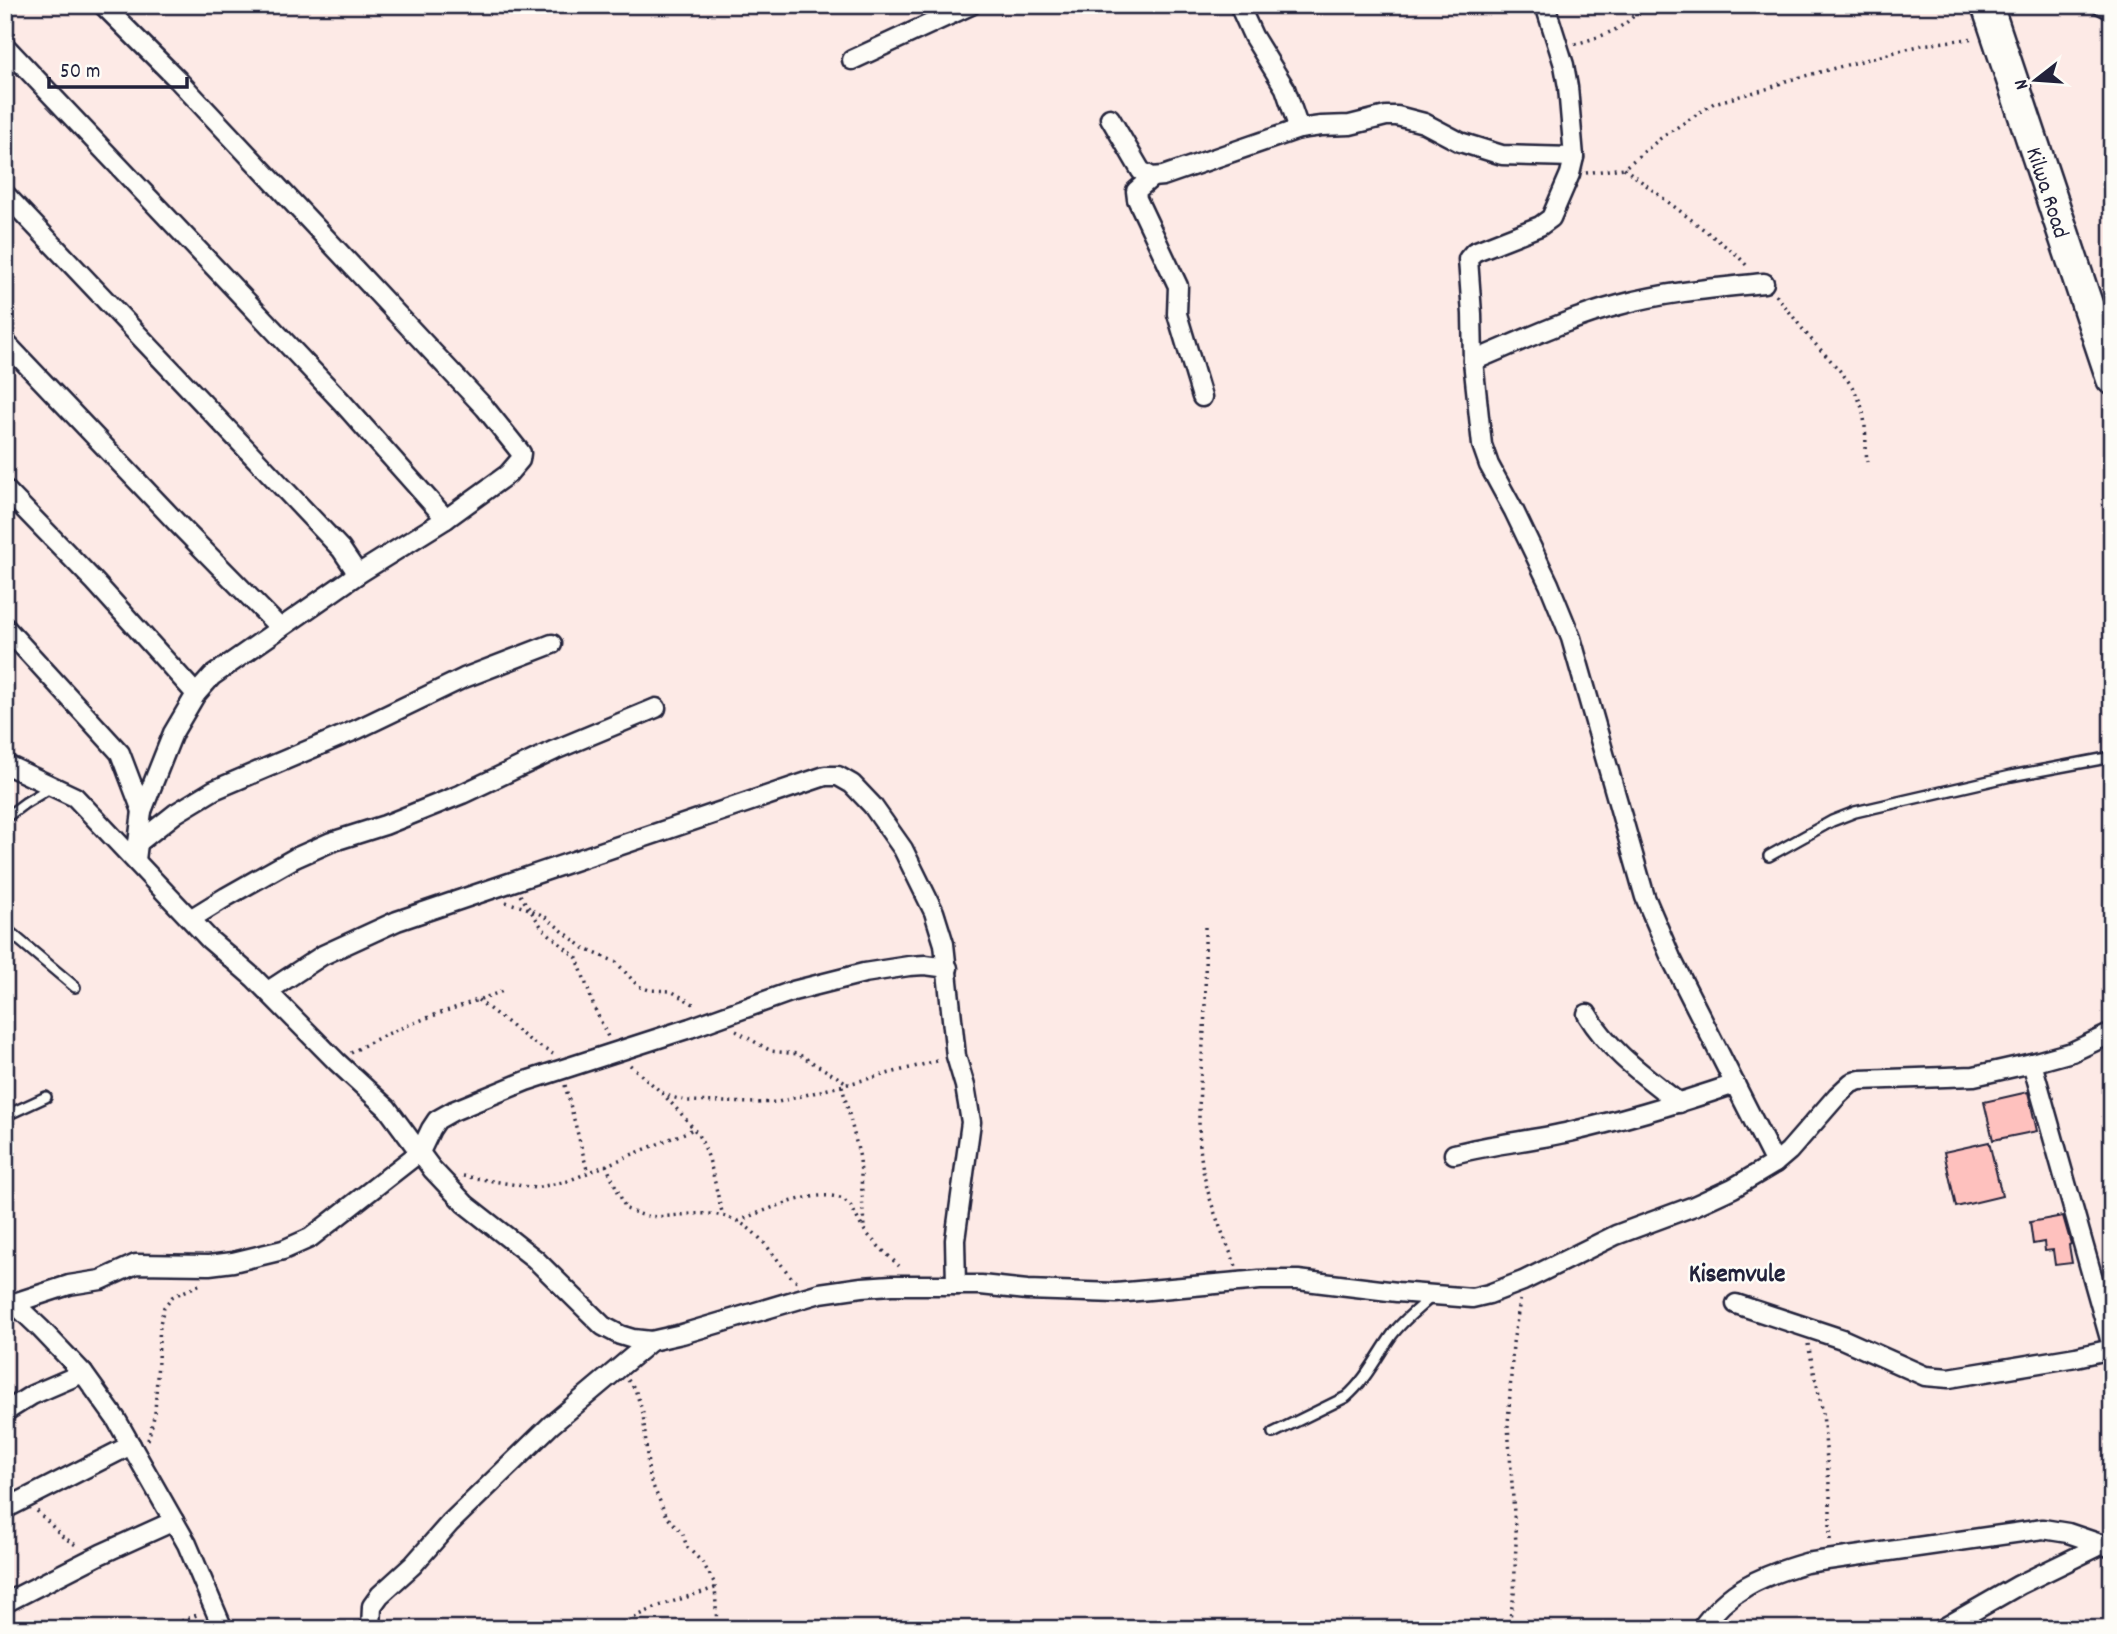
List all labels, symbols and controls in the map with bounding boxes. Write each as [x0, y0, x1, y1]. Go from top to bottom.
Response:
scale bar [49, 46, 187, 90]
north arrow [2002, 46, 2072, 116]
text: 50 m [60, 58, 100, 88]
text: N [2009, 76, 2037, 92]
street label: Kilwa Road [2015, 143, 2076, 243]
district label: Kisemvule [1689, 1257, 1785, 1294]

